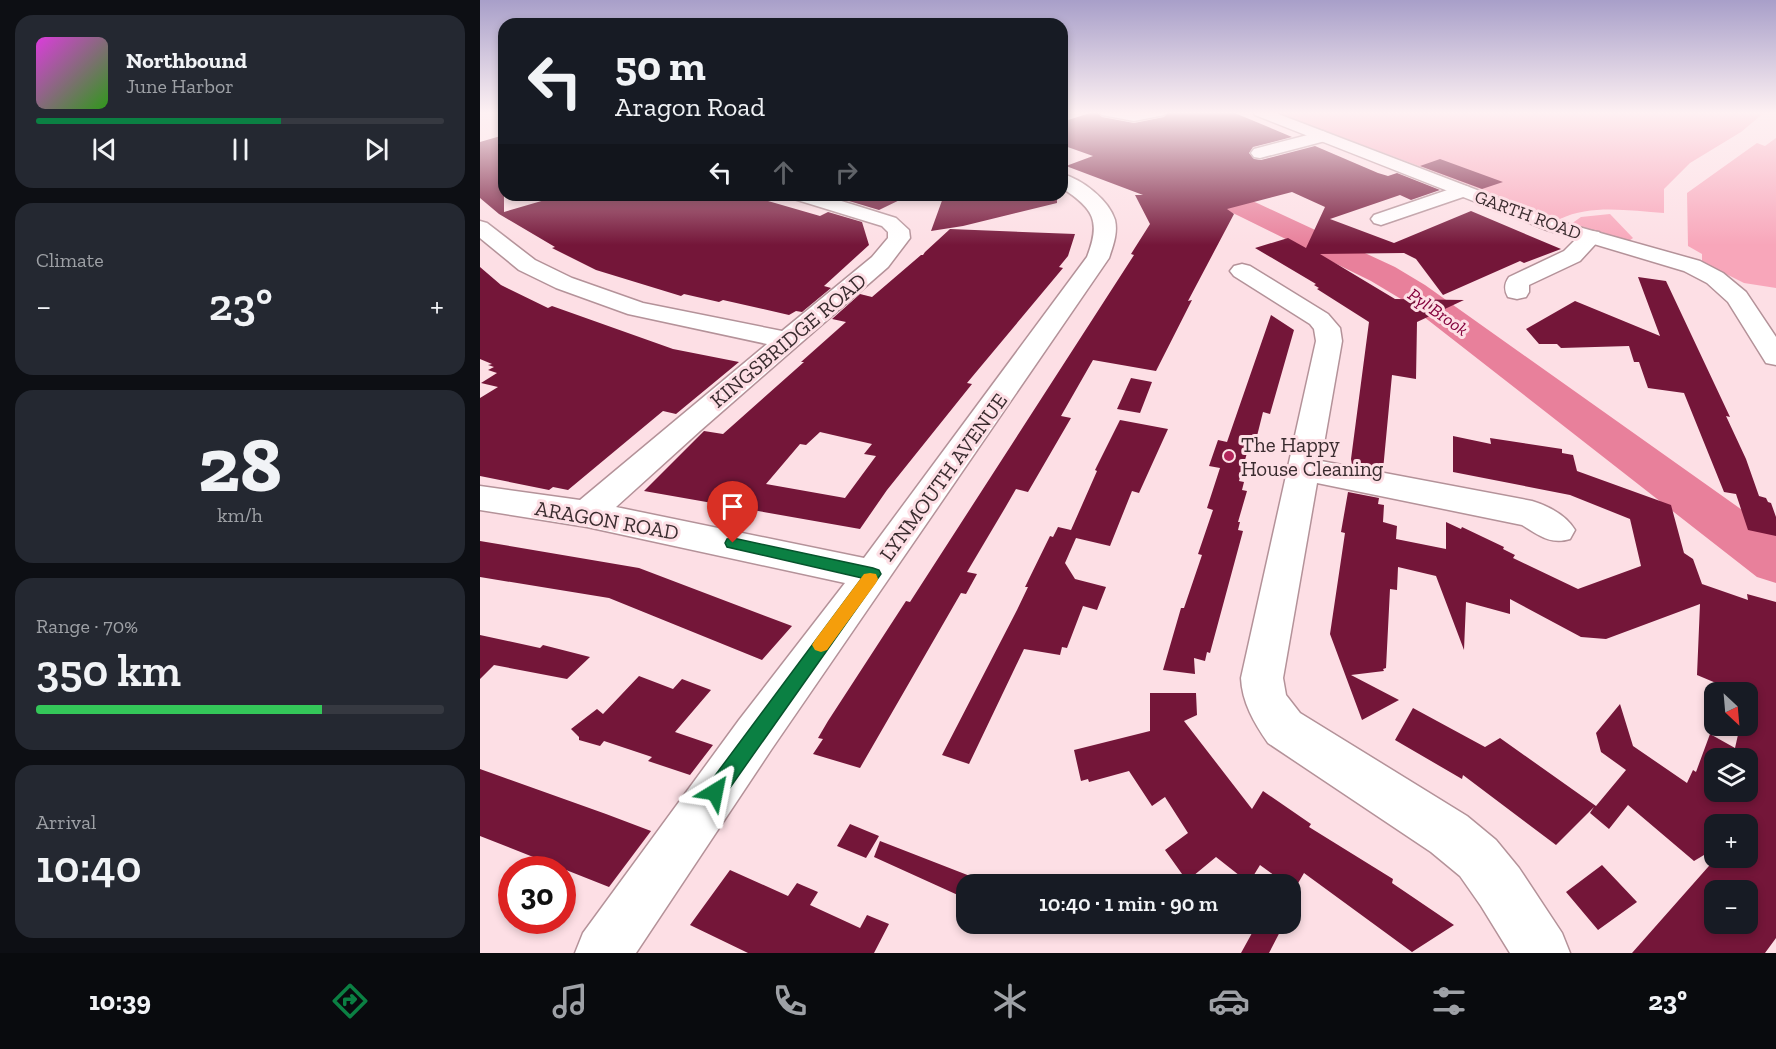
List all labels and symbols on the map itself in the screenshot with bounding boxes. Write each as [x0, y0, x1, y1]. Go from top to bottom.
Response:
street label: GARTH ROAD [1472, 186, 1584, 244]
street label: KINGSBRIDGE ROAD [705, 267, 871, 413]
water label: Pyl Brook [1404, 283, 1472, 341]
street label: LYNMOUTH AVENUE [874, 388, 1012, 566]
place label: The Happy House Cleaning [1241, 432, 1384, 481]
marker: The Happy House Cleaning [1222, 449, 1236, 463]
pin [707, 481, 758, 543]
street label: ARAGON ROAD [533, 495, 681, 545]
north arrow [1704, 682, 1758, 736]
position arrow [683, 760, 747, 824]
speed limit sign: 30 [498, 856, 576, 934]

